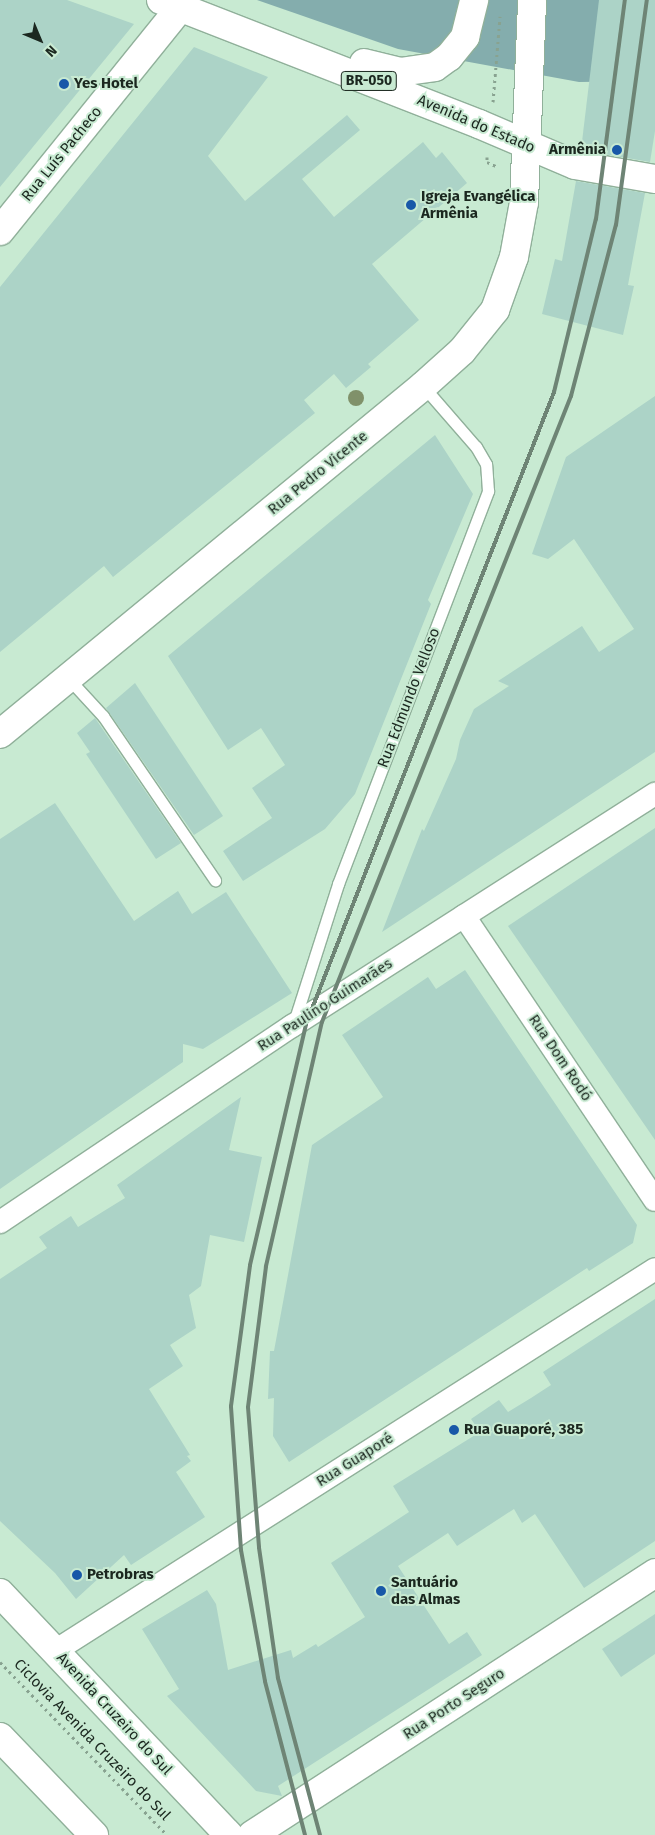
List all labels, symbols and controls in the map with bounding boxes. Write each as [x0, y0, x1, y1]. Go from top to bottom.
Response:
north arrow [15, 15, 65, 65]
text: N [42, 42, 60, 60]
road number: BR-050 [340, 70, 398, 92]
place label: Yes Hotel [74, 75, 138, 93]
marker: Yes Hotel [58, 78, 70, 90]
street label: Avenida do Estado [414, 91, 538, 157]
street label: Rua Luís Pacheco [18, 103, 106, 205]
place label: Armênia [549, 141, 606, 159]
marker: Armênia [610, 143, 624, 157]
place label: Igreja Evangélica Armênia [421, 187, 535, 222]
marker: Igreja Evangélica Armênia [405, 199, 417, 211]
street label: Rua Pedro Vicente [264, 427, 372, 519]
street label: Rua Edmundo Velloso [374, 626, 444, 770]
street label: Rua Paulino Guimarães [254, 955, 396, 1055]
street label: Rua Dom Rodó [524, 1011, 596, 1105]
place label: Rua Guaporé, 385 [464, 1421, 583, 1439]
marker: Rua Guaporé, 385 [448, 1424, 460, 1436]
street label: Rua Guaporé [313, 1429, 397, 1491]
place label: Petrobras [87, 1566, 154, 1584]
marker: Petrobras [71, 1569, 83, 1581]
place label: Santuário das Almas [391, 1573, 460, 1608]
marker: Santuário das Almas [375, 1585, 387, 1597]
street label: Avenida Cruzeiro do Sul [53, 1649, 175, 1779]
street label: Ciclovia Avenida Cruzeiro do Sul [10, 1656, 174, 1824]
street label: Rua Porto Seguro [400, 1664, 508, 1744]

